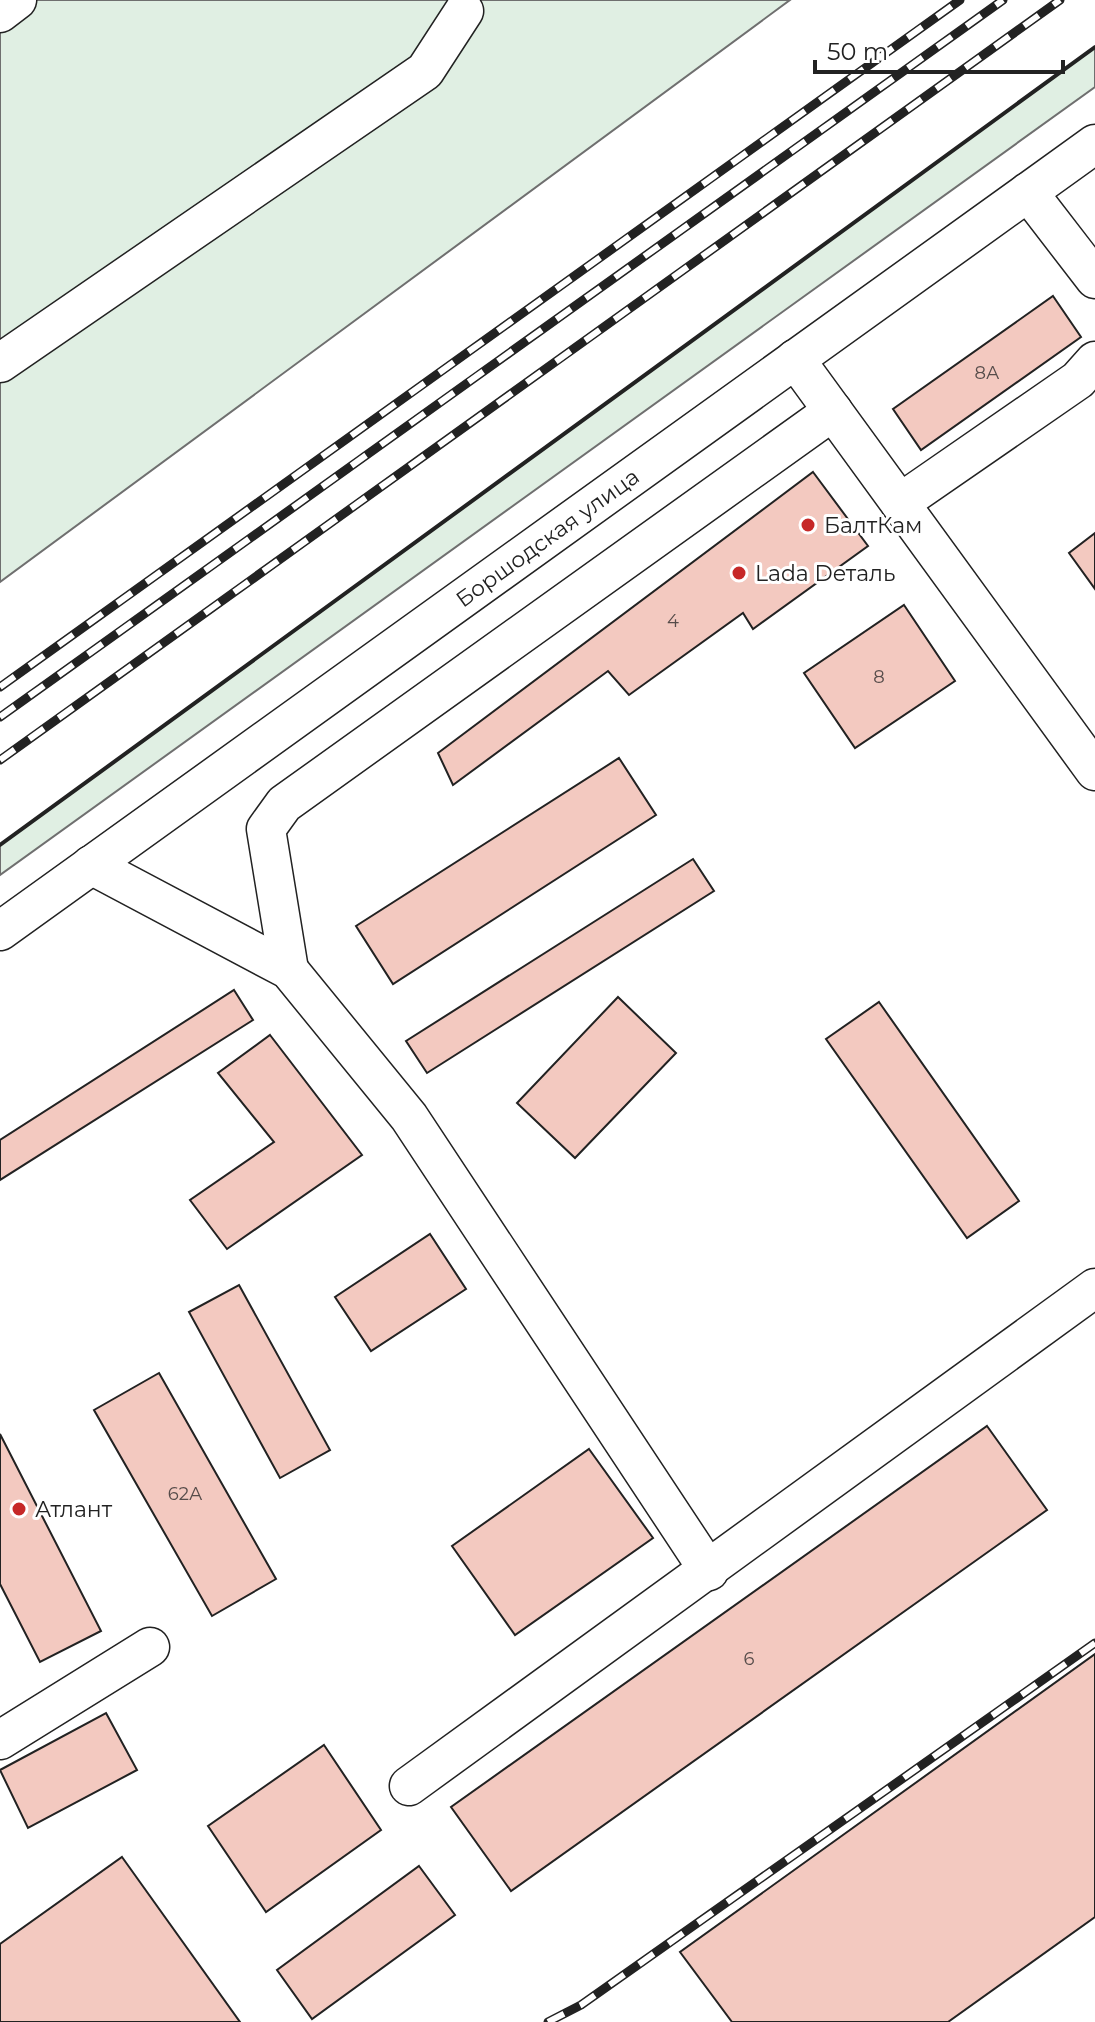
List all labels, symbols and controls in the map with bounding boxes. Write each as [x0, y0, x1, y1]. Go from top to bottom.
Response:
scale bar [815, 24, 1063, 74]
text: 50 m [827, 37, 888, 66]
house number: 8А [975, 362, 1000, 384]
street label: Боршодская улица [451, 463, 645, 613]
place label: БалтКам [824, 512, 922, 539]
marker: БалтКам [799, 516, 817, 534]
place label: Lada Dеталь [755, 560, 895, 587]
marker: Lada Dеталь [730, 564, 748, 582]
house number: 4 [667, 610, 679, 632]
house number: 8 [873, 666, 885, 688]
house number: 62А [168, 1483, 203, 1505]
place label: Атлант [35, 1496, 113, 1523]
marker: Атлант [10, 1500, 28, 1518]
house number: 6 [744, 1648, 755, 1670]

